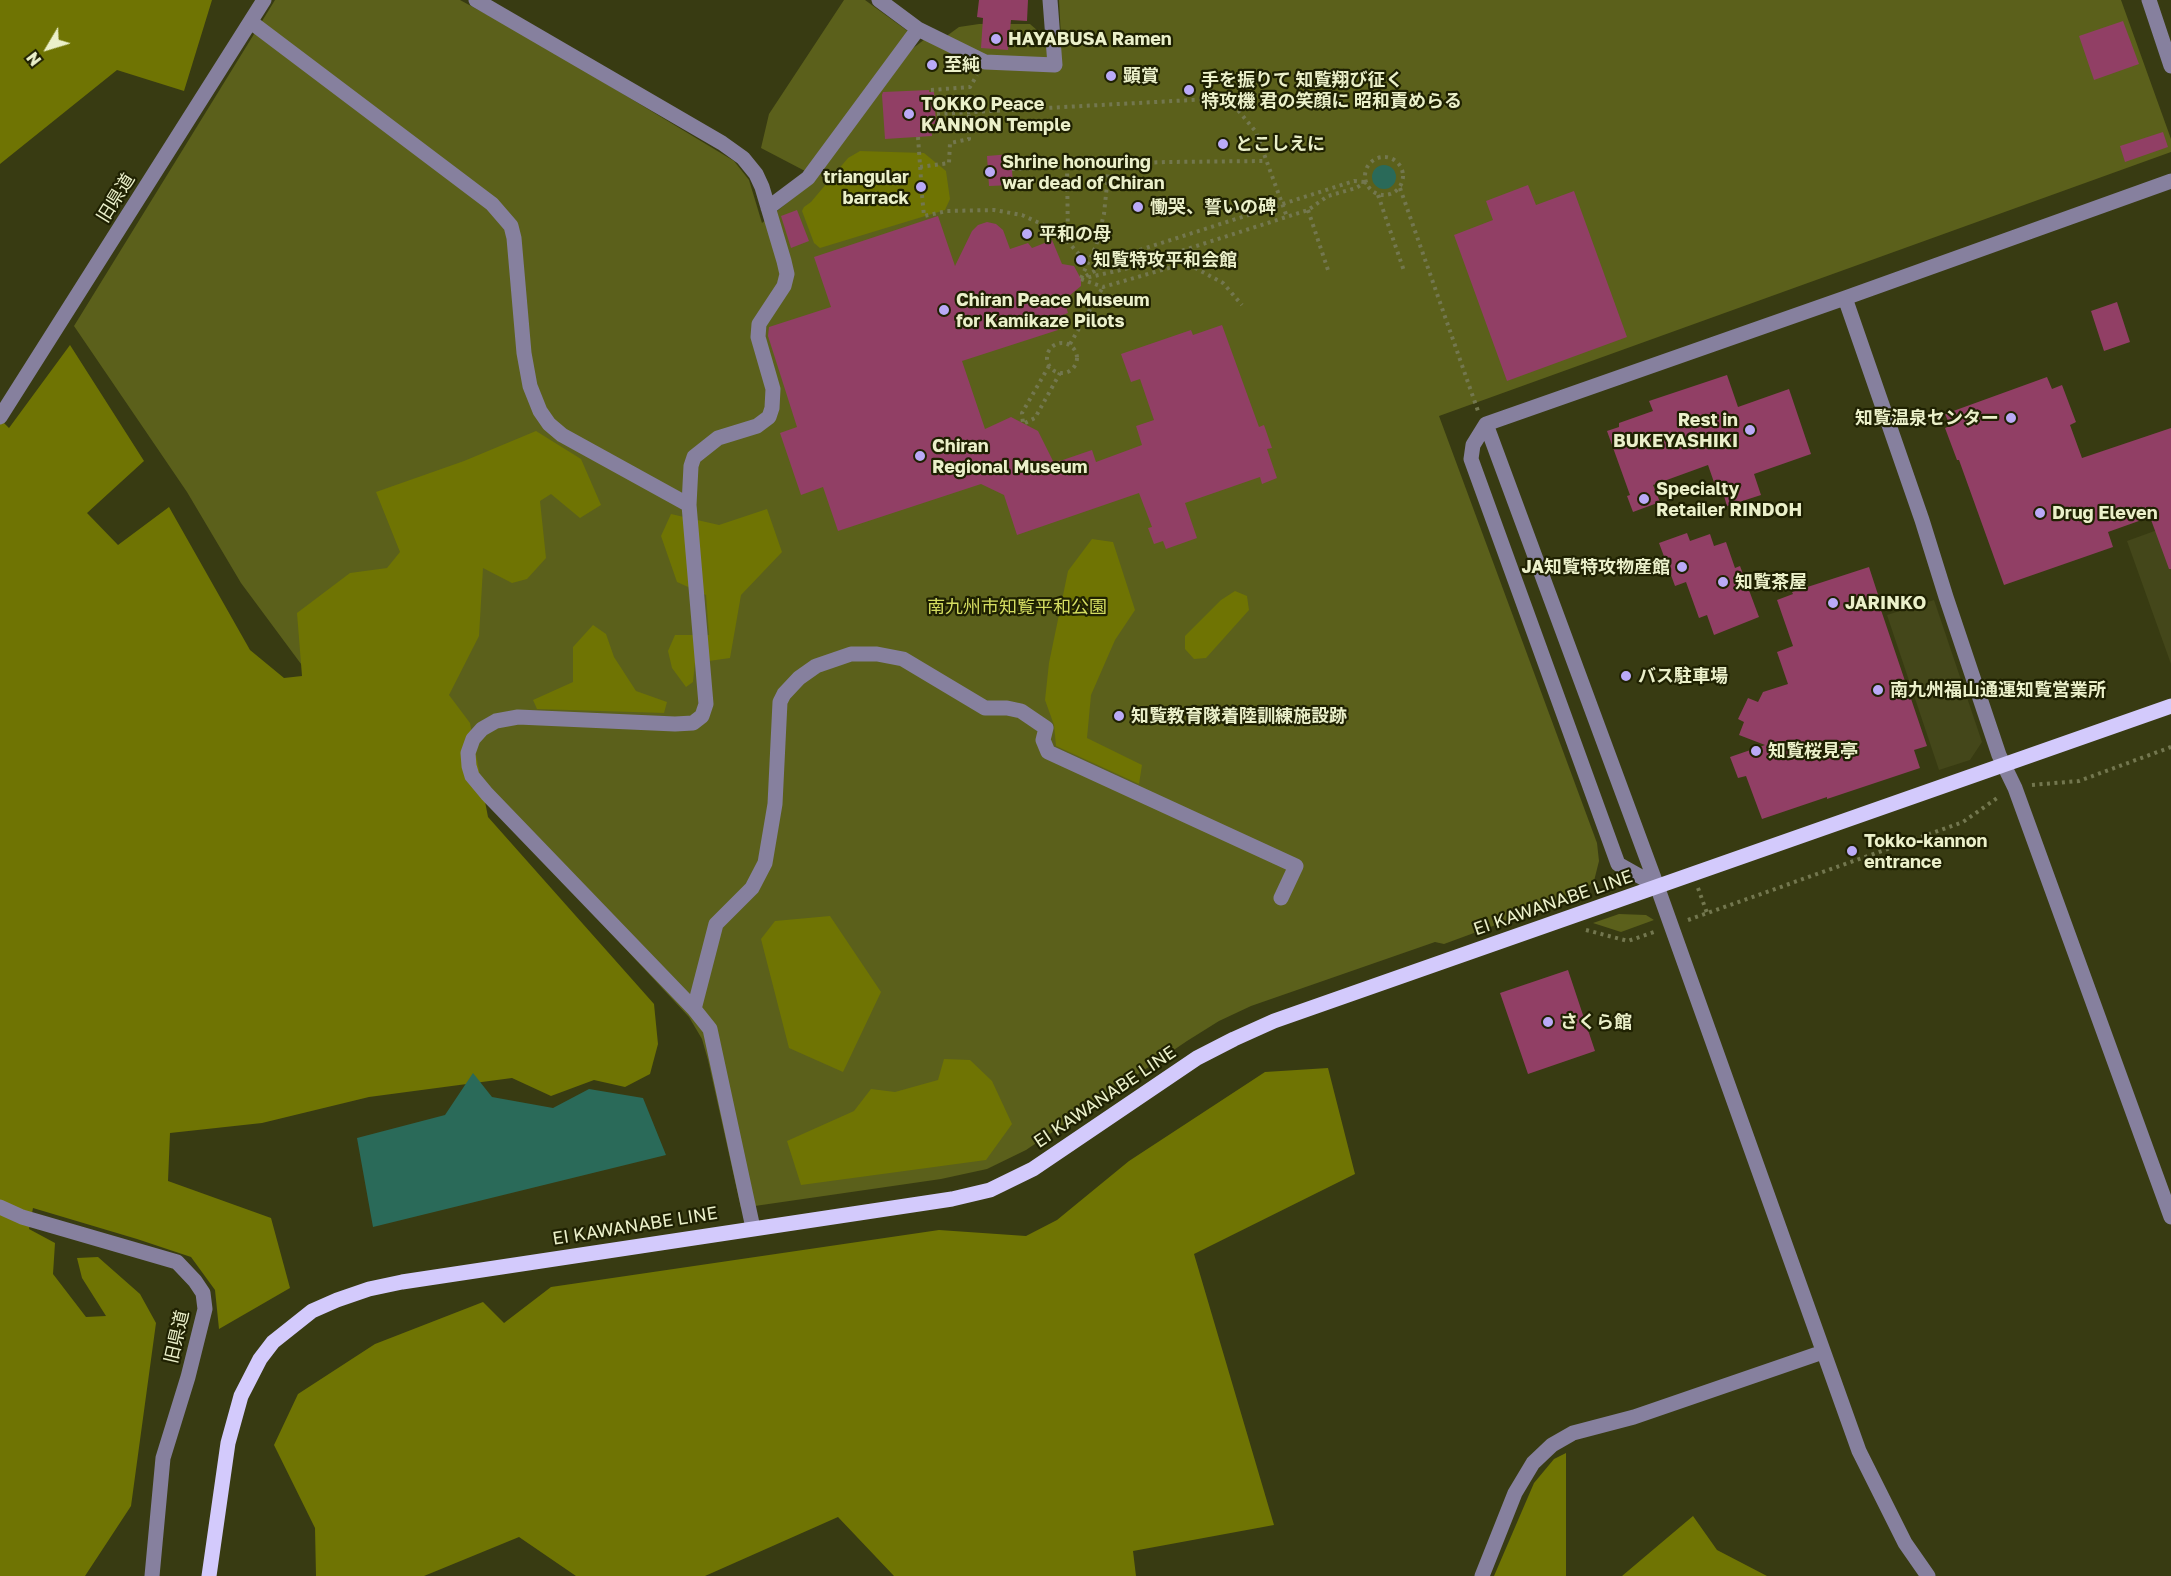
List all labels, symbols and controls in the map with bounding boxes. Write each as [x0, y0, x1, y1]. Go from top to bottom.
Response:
north arrow [18, 18, 78, 78]
place label: HAYABUSA Ramen [1008, 28, 1172, 50]
marker: HAYABUSA Ramen [989, 32, 1003, 46]
text: N [22, 48, 45, 70]
place label: 至純 [944, 54, 980, 76]
marker: 至純 [925, 58, 939, 72]
place label: 顕賞 [1123, 65, 1159, 87]
marker: 顕賞 [1104, 69, 1118, 83]
place label: 手を振りて 知覧翔び征く 特攻機 君の笑顔に 昭和責めらる [1201, 69, 1462, 112]
marker: 手を振りて 知覧翔び征く 特攻機 君の笑顔に 昭和責めらる [1182, 83, 1196, 97]
place label: TOKKO Peace KANNON Temple [921, 93, 1071, 136]
marker: TOKKO Peace KANNON Temple [902, 107, 916, 121]
place label: とこしえに [1235, 133, 1325, 155]
marker: とこしえに [1216, 137, 1230, 151]
place label: Shrine honouring war dead of Chiran [1002, 151, 1165, 194]
marker: Shrine honouring war dead of Chiran [983, 165, 997, 179]
place label: triangular barrack [823, 166, 909, 208]
street label: 旧県道 [93, 169, 139, 227]
marker: triangular barrack [914, 180, 928, 194]
place label: 慟哭、誓いの碑 [1150, 196, 1276, 218]
marker: 慟哭、誓いの碑 [1131, 200, 1145, 214]
place label: 平和の母 [1039, 223, 1111, 245]
marker: 平和の母 [1020, 227, 1034, 241]
place label: 知覧特攻平和会館 [1093, 249, 1237, 271]
marker: 知覧特攻平和会館 [1074, 253, 1088, 267]
place label: Chiran Peace Museum for Kamikaze Pilots [956, 289, 1150, 332]
marker: Chiran Peace Museum for Kamikaze Pilots [937, 303, 951, 317]
place label: 知覧温泉センター [1855, 407, 1999, 429]
place label: Rest in BUKEYASHIKI [1613, 409, 1738, 452]
marker: 知覧温泉センター [2004, 411, 2018, 425]
marker: Rest in BUKEYASHIKI [1743, 423, 1757, 437]
place label: Chiran Regional Museum [932, 435, 1087, 478]
marker: Chiran Regional Museum [913, 449, 927, 463]
place label: Specialty Retailer RINDOH [1656, 478, 1802, 520]
marker: Specialty Retailer RINDOH [1637, 492, 1651, 506]
place label: Drug Eleven [2052, 502, 2158, 524]
marker: Drug Eleven [2033, 506, 2047, 520]
place label: JA知覧特攻物産館 [1521, 556, 1670, 578]
marker: JA知覧特攻物産館 [1675, 560, 1689, 574]
place label: 知覧茶屋 [1735, 571, 1807, 593]
marker: 知覧茶屋 [1716, 575, 1730, 589]
place label: JARINKO [1845, 592, 1926, 614]
park label: 南九州市知覧平和公園 [927, 596, 1107, 618]
marker: JARINKO [1826, 596, 1840, 610]
place label: バス駐車場 [1638, 665, 1728, 687]
marker: バス駐車場 [1619, 669, 1633, 683]
place label: 南九州福山通運知覧営業所 [1890, 679, 2106, 701]
marker: 南九州福山通運知覧営業所 [1871, 683, 1885, 697]
place label: 知覧教育隊着陸訓練施設跡 [1131, 705, 1347, 727]
marker: 知覧教育隊着陸訓練施設跡 [1112, 709, 1126, 723]
place label: 知覧桜見亭 [1768, 740, 1858, 762]
marker: 知覧桜見亭 [1749, 744, 1763, 758]
place label: Tokko-kannon entrance [1864, 830, 1987, 872]
marker: Tokko-kannon entrance [1845, 844, 1859, 858]
street label: EI KAWANABE LINE [1471, 866, 1635, 940]
place label: さくら館 [1560, 1011, 1632, 1033]
marker: さくら館 [1541, 1015, 1555, 1029]
street label: EI KAWANABE LINE [1030, 1041, 1180, 1153]
street label: EI KAWANABE LINE [551, 1202, 719, 1250]
street label: 旧県道 [160, 1308, 194, 1366]

